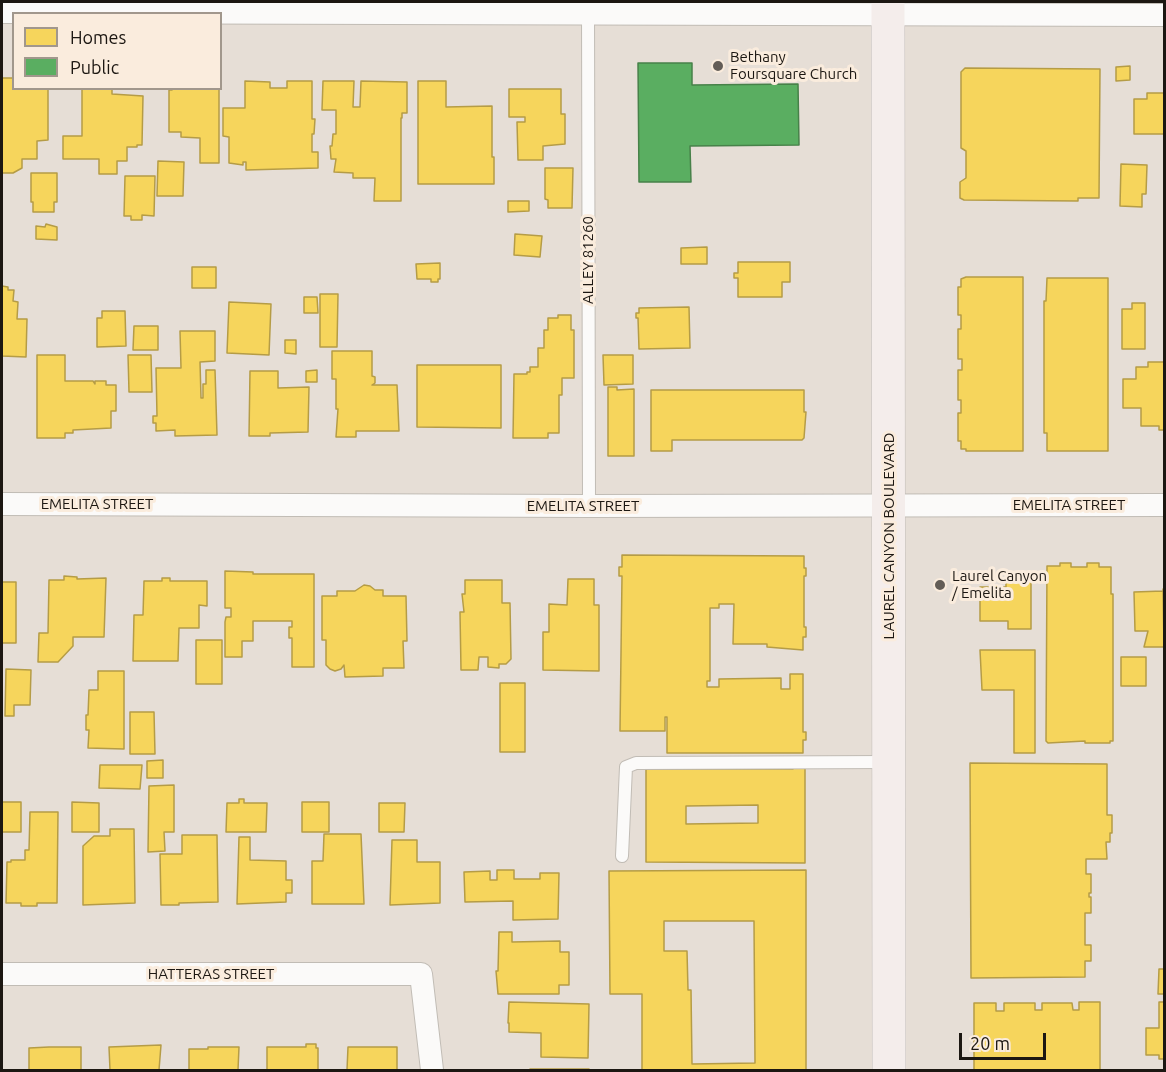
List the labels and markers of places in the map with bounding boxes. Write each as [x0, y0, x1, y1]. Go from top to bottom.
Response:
place label: Bethany Foursquare Church [730, 48, 857, 83]
marker: Bethany Foursquare Church [711, 59, 725, 73]
place label: Laurel Canyon / Emelita [952, 567, 1047, 602]
marker: Laurel Canyon / Emelita [933, 578, 947, 592]

